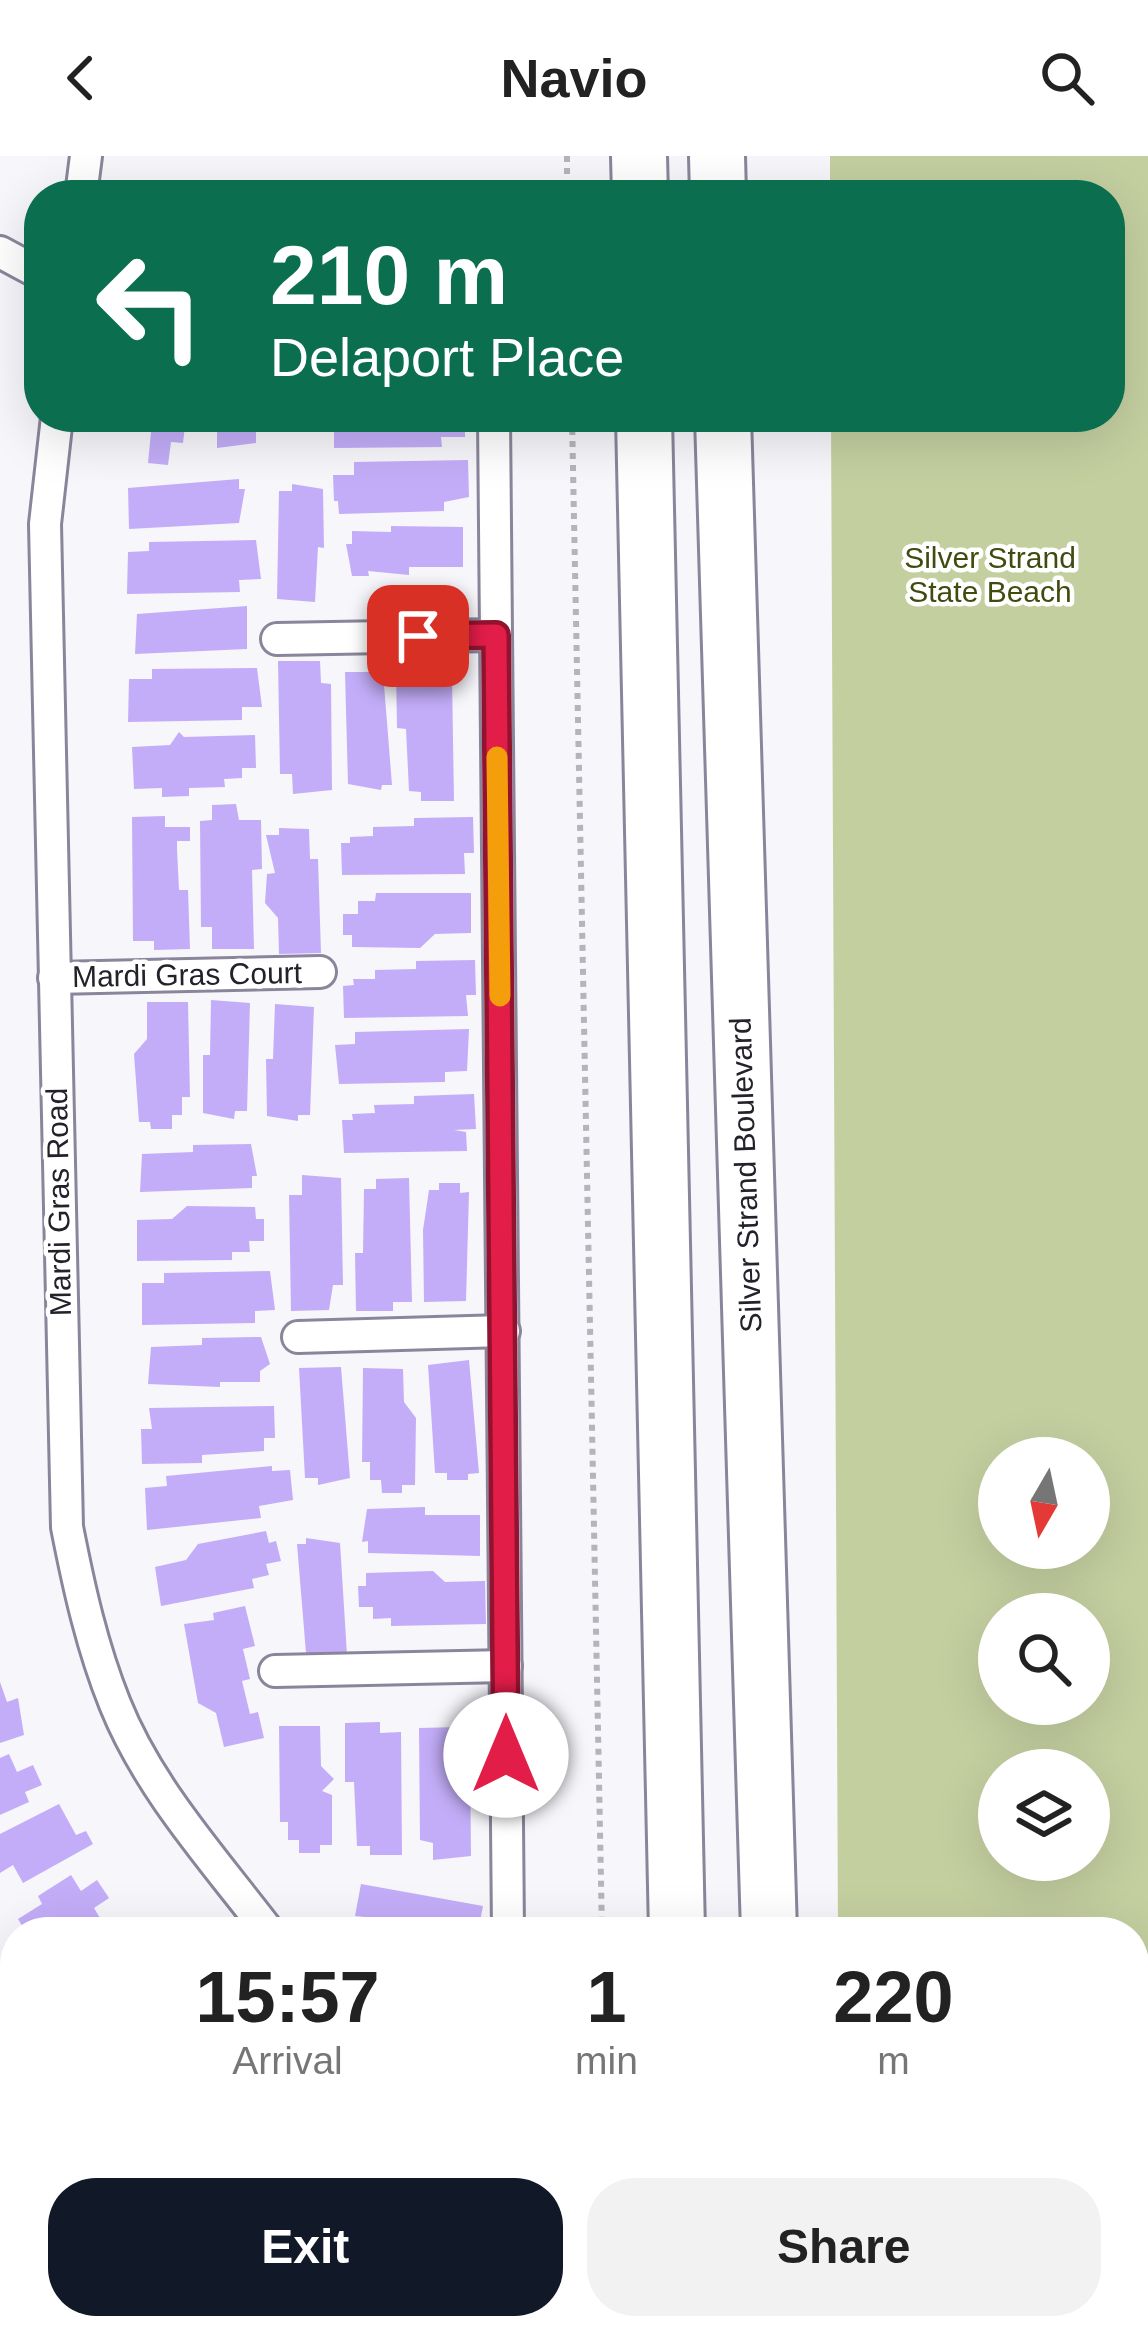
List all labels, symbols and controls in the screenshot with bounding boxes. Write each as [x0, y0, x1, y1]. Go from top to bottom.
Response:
icon: back [48, 45, 114, 111]
icon: search [1034, 45, 1100, 111]
text: Navio [500, 48, 648, 108]
icon: left [72, 228, 228, 384]
text: 210 m [270, 228, 508, 322]
text: Delaport Place [270, 327, 624, 387]
park label: Silver Strand State Beach [904, 541, 1076, 608]
pin [367, 585, 469, 687]
icon: arrive [385, 603, 451, 669]
street label: Mardi Gras Court [72, 956, 303, 993]
street label: Silver Strand Boulevard [724, 1017, 767, 1333]
street label: Mardi Gras Road [40, 1088, 77, 1316]
north arrow [978, 1437, 1110, 1569]
map controls [978, 1437, 1110, 1881]
button: search [978, 1593, 1110, 1725]
position arrow [443, 1692, 569, 1818]
button: layers [978, 1749, 1110, 1881]
text: 15:57 [195, 1957, 380, 2037]
text: 1 [586, 1957, 627, 2037]
text: 220 [833, 1957, 954, 2037]
text: Arrival [232, 2039, 343, 2082]
text: min [575, 2039, 638, 2082]
text: m [877, 2039, 910, 2082]
button: Exit [48, 2178, 563, 2316]
button: Share [587, 2178, 1101, 2316]

